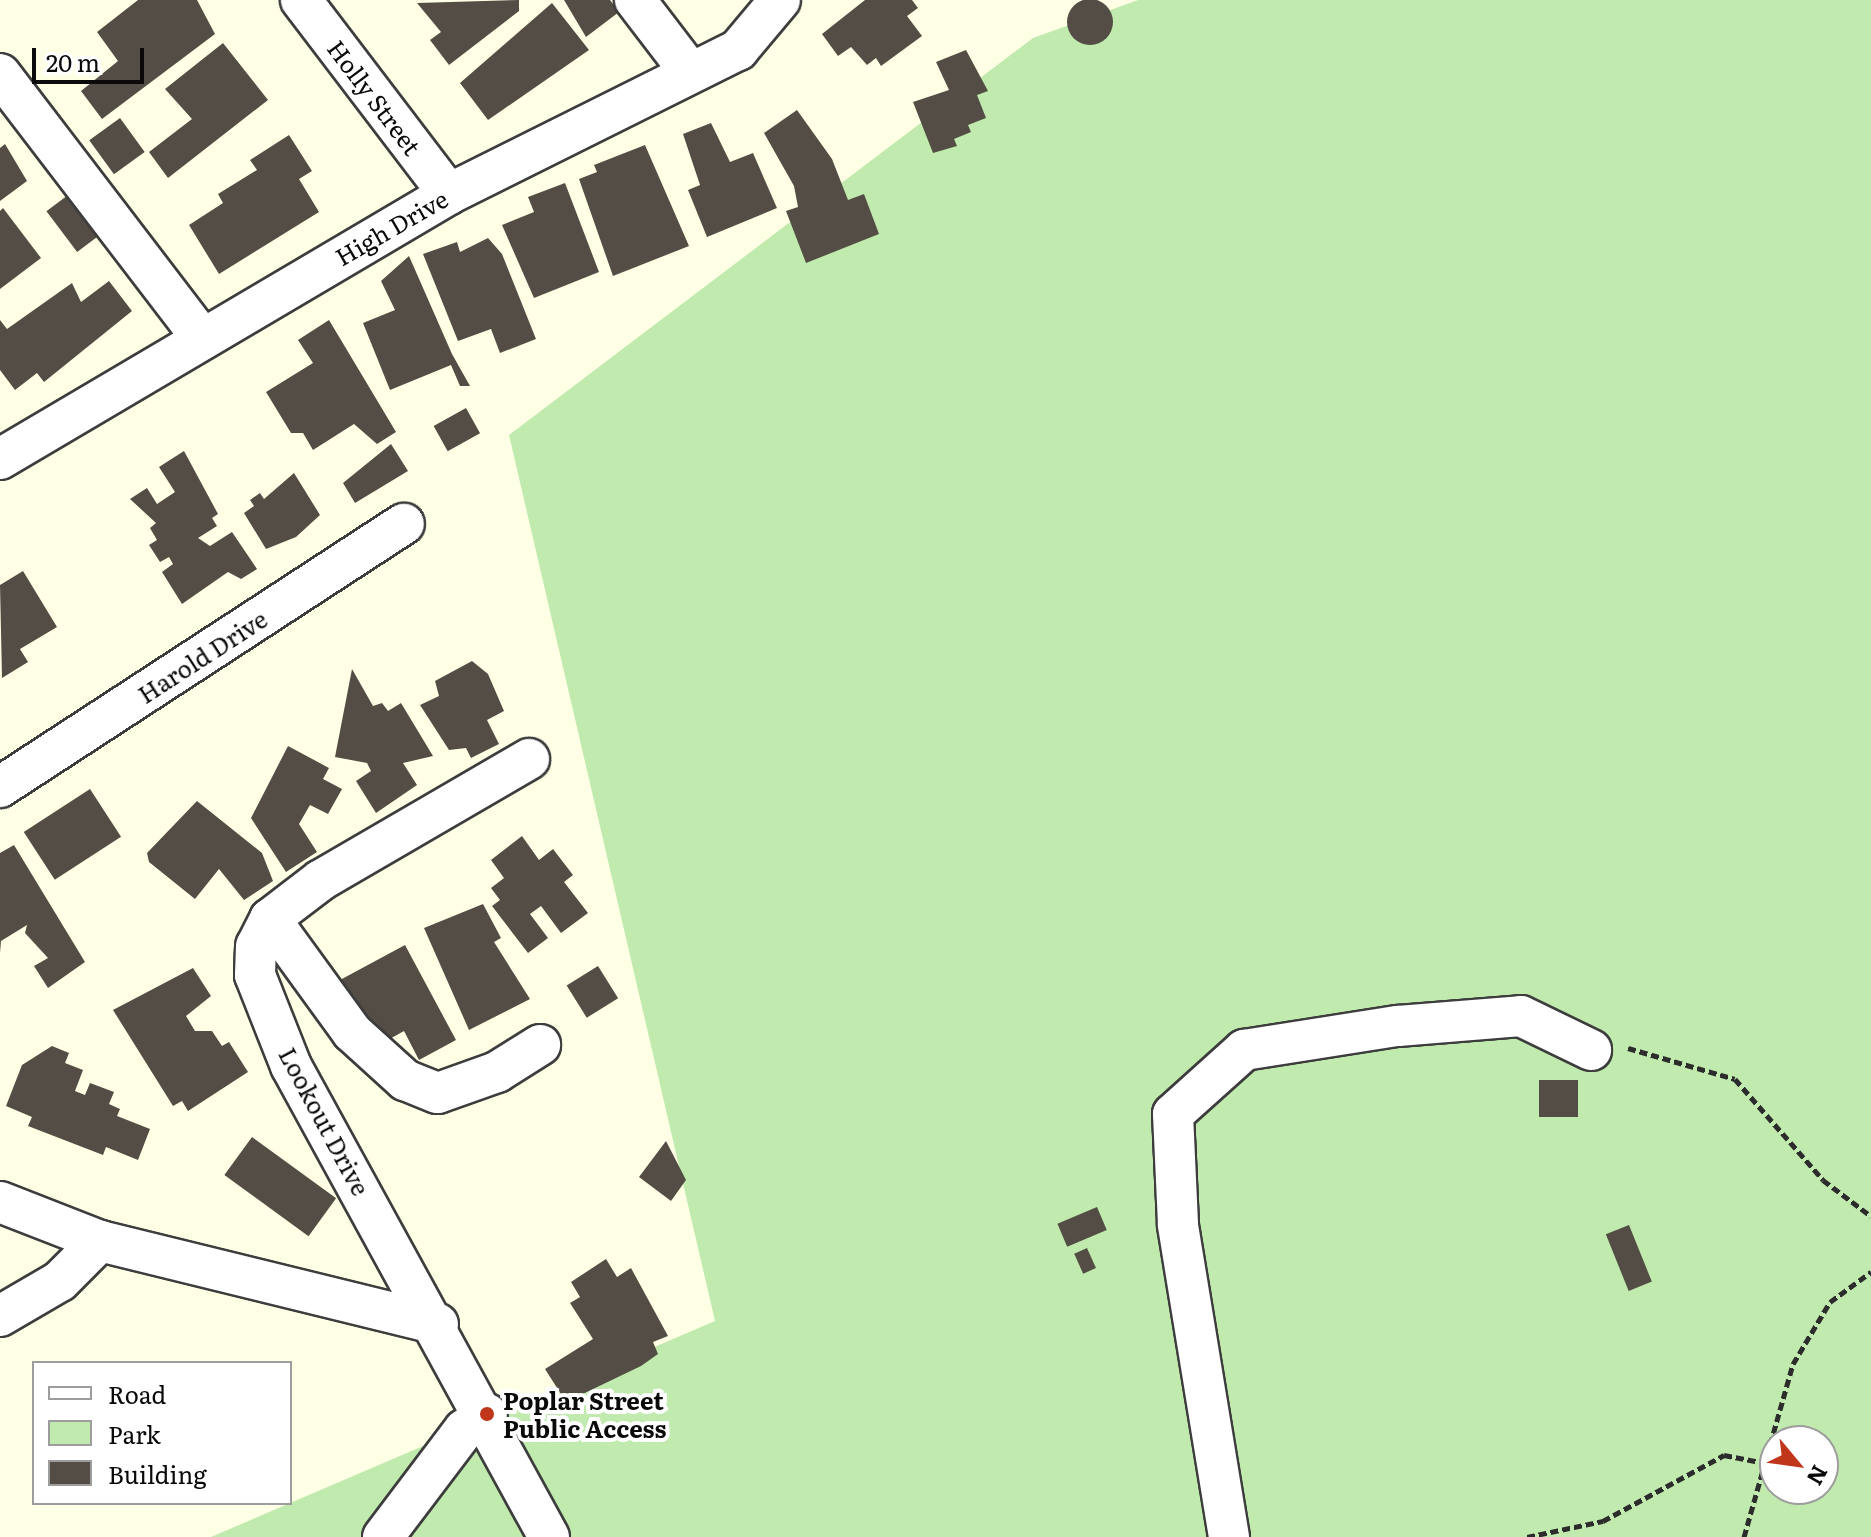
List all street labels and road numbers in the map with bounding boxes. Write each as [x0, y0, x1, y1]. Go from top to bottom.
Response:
street label: Holly Street [323, 34, 427, 160]
street label: High Drive [330, 183, 452, 271]
street label: Harold Drive [132, 604, 272, 708]
street label: Lookout Drive [274, 1042, 376, 1200]

